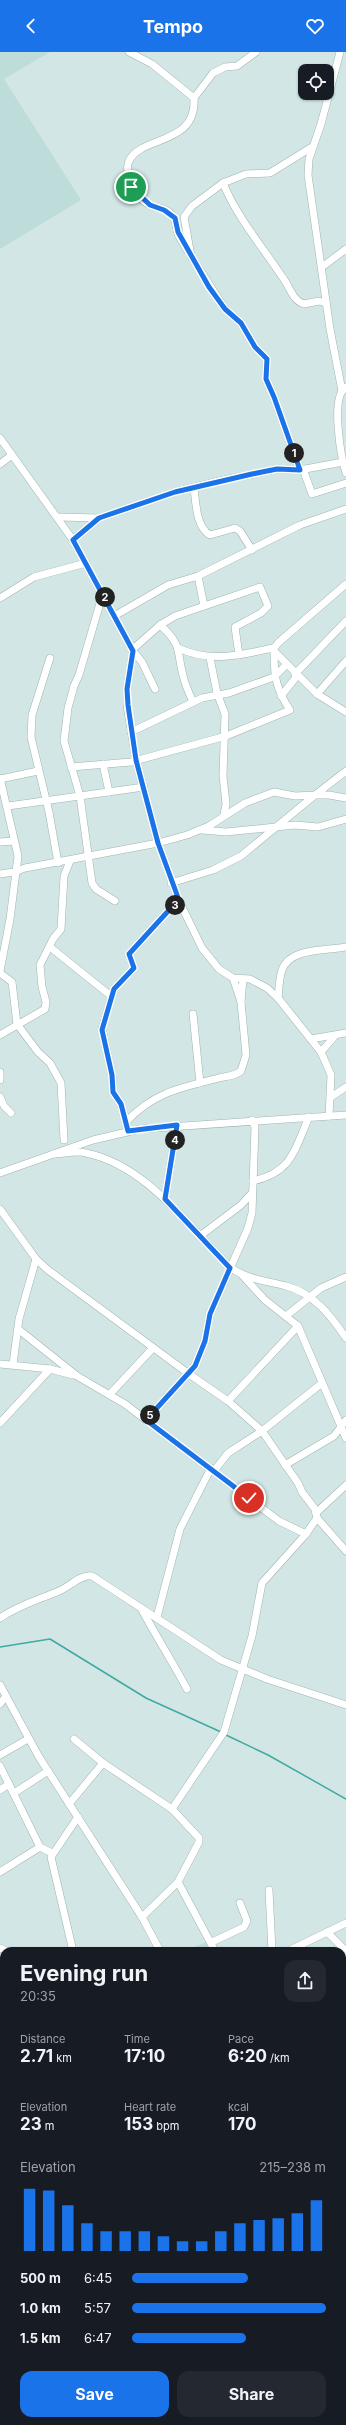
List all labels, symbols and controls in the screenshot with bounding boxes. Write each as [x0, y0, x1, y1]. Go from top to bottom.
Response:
icon: back [20, 15, 42, 37]
icon: heart [304, 15, 326, 37]
text: Tempo [143, 16, 203, 37]
map controls [298, 64, 334, 100]
button: locate [298, 64, 334, 100]
pin [114, 170, 148, 204]
icon: arrive [120, 176, 142, 198]
pin: 1 [284, 443, 304, 463]
text: 1 [292, 446, 296, 460]
pin: 2 [95, 587, 115, 607]
text: 2 [102, 590, 108, 604]
pin: 3 [165, 895, 185, 915]
text: 3 [171, 898, 179, 912]
pin: 4 [165, 1130, 185, 1150]
text: 4 [171, 1133, 179, 1147]
pin: 5 [140, 1405, 160, 1425]
text: 5 [146, 1408, 154, 1422]
pin [232, 1481, 266, 1515]
icon: check [238, 1487, 260, 1509]
text: Evening run [20, 1960, 148, 1986]
button: share [284, 1960, 326, 2002]
text: 20:35 [20, 1988, 56, 2004]
text: Distance [20, 2032, 65, 2046]
text: Time [124, 2032, 150, 2046]
text: Pace [228, 2032, 254, 2046]
text: 2.71 [20, 2046, 53, 2066]
text: 17:10 [124, 2046, 165, 2066]
text: 6:20 [228, 2046, 267, 2066]
text: km [53, 2051, 72, 2065]
text: /km [267, 2051, 290, 2065]
text: Elevation [20, 2100, 67, 2114]
text: Heart rate [124, 2100, 176, 2114]
text: kcal [228, 2100, 249, 2114]
text: 23 [20, 2114, 42, 2134]
text: 153 [124, 2114, 153, 2134]
text: 170 [228, 2114, 256, 2134]
text: m [42, 2119, 54, 2133]
text: bpm [153, 2119, 179, 2133]
text: Elevation [20, 2159, 76, 2175]
text: 215–238 m [259, 2159, 326, 2175]
text: 500 m [20, 2270, 61, 2286]
text: 6:45 [84, 2270, 112, 2286]
text: 1.0 km [20, 2300, 61, 2316]
text: 5:57 [84, 2300, 111, 2316]
text: 1.5 km [20, 2330, 61, 2346]
text: 6:47 [84, 2330, 112, 2346]
button: Save [20, 2371, 169, 2417]
button: Share [177, 2371, 326, 2417]

